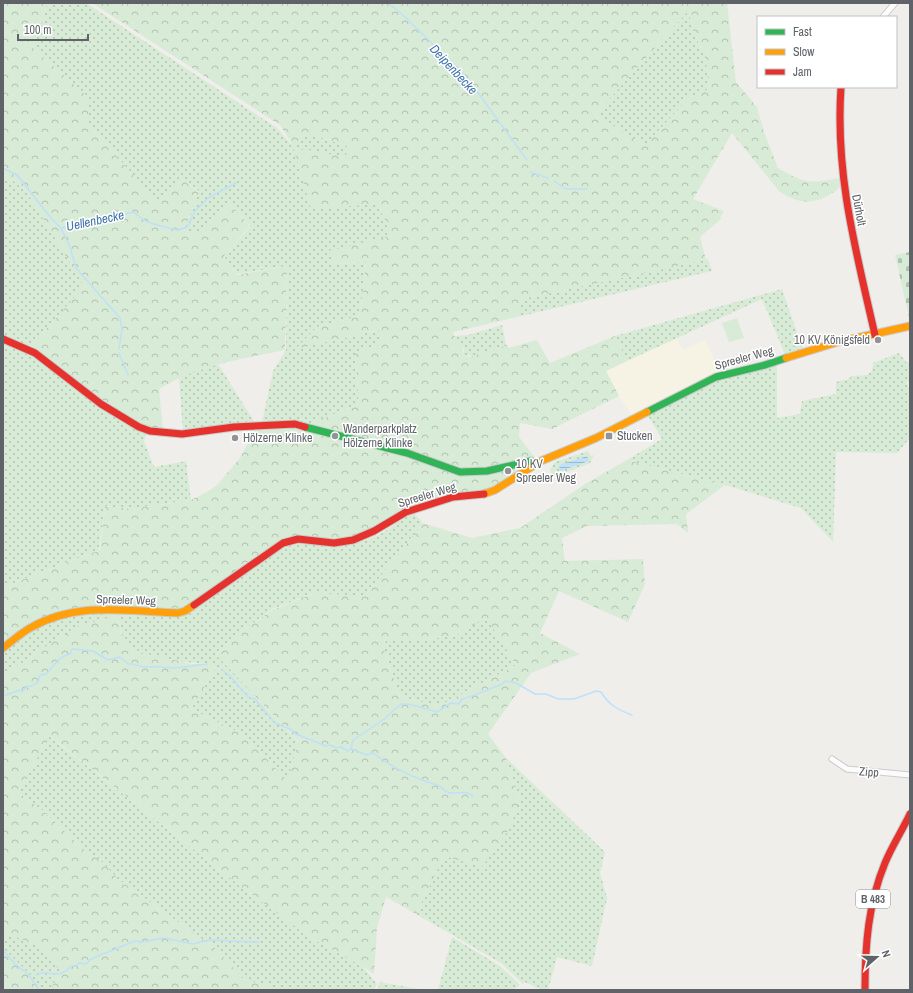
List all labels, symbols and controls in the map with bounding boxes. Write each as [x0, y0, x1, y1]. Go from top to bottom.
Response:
scale bar [18, 16, 88, 42]
legend [757, 16, 897, 88]
text: 100 m [24, 22, 51, 38]
text: Fast [793, 24, 812, 40]
water label: Deipenbecke [426, 41, 481, 98]
text: Slow [793, 44, 815, 60]
text: Jam [793, 64, 812, 80]
street label: Dürholt [848, 193, 870, 227]
water label: Uellenbecke [65, 206, 126, 235]
place label: 10 KV Königsfeld [794, 332, 870, 348]
marker: 10 KV Königsfeld [873, 335, 883, 345]
street label: Spreeler Weg [713, 342, 776, 373]
place label: Wanderparkplatz Hölzerne Klinke [343, 421, 417, 451]
place label: Stucken [617, 428, 653, 444]
place label: Hölzerne Klinke [243, 430, 312, 446]
marker: Wanderparkplatz Hölzerne Klinke [330, 431, 340, 441]
marker: Stucken [604, 431, 614, 441]
marker: Hölzerne Klinke [230, 433, 240, 443]
place label: 10 KV Spreeler Weg [516, 456, 577, 486]
marker: 10 KV Spreeler Weg [503, 466, 513, 476]
street label: Spreeler Weg [396, 478, 459, 511]
street label: Spreeler Weg [96, 591, 157, 609]
street label: Zipp [858, 763, 880, 781]
road number: B 483 [856, 890, 890, 908]
north arrow [857, 937, 897, 977]
text: N [879, 948, 894, 959]

